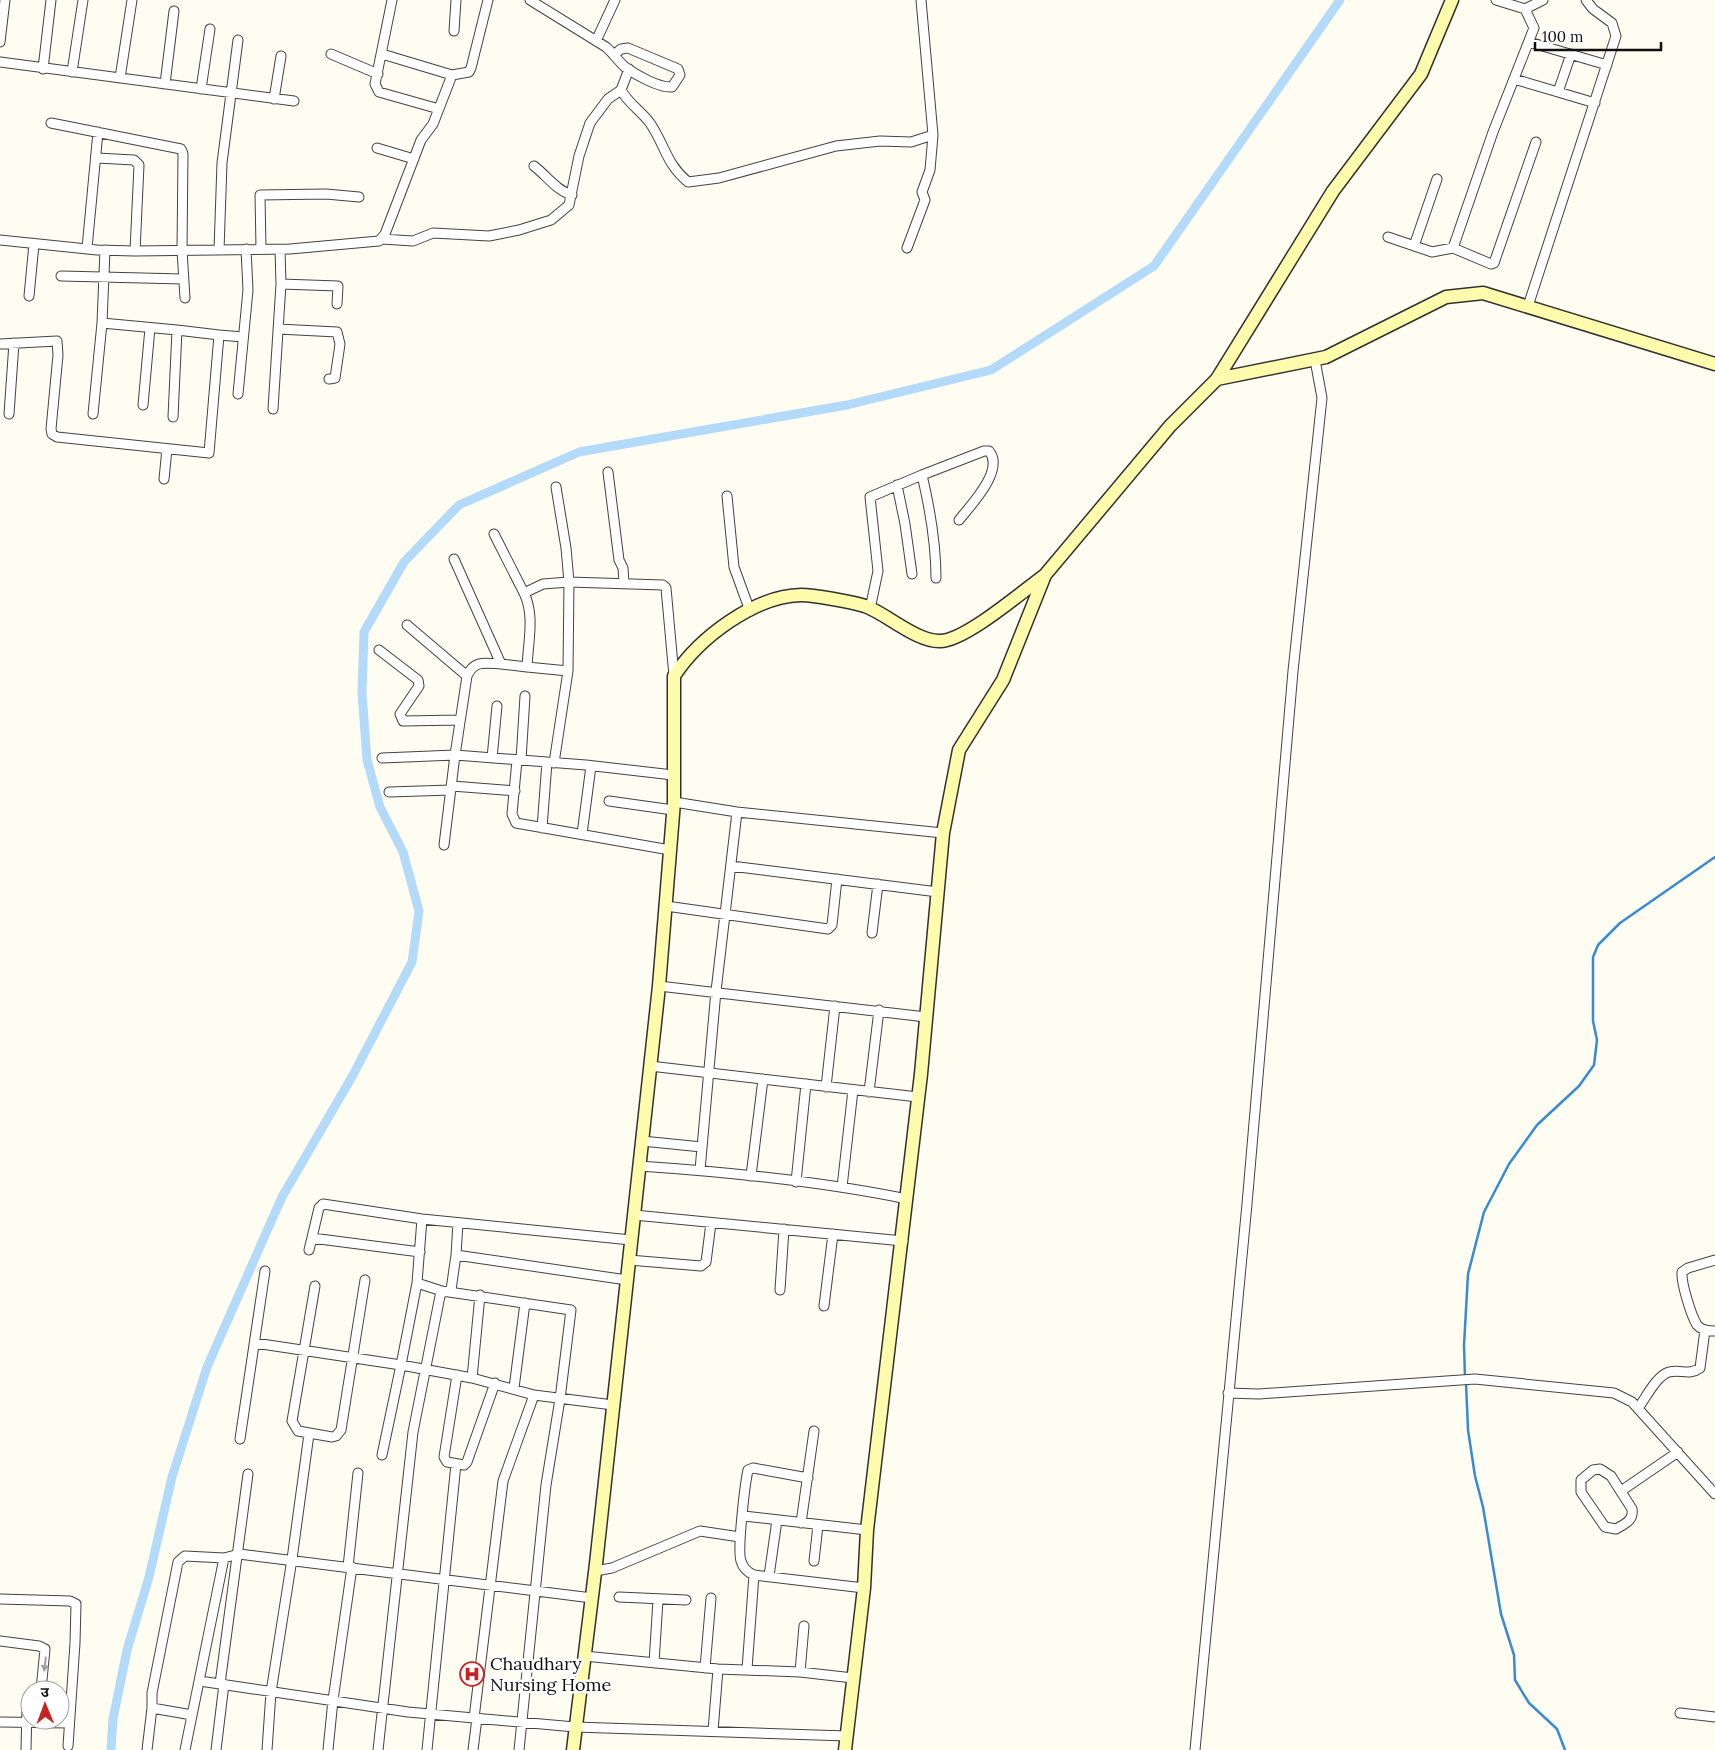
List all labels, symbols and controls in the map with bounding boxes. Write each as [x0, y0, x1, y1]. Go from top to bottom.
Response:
scale bar [1535, 20, 1661, 52]
text: 100 m [1542, 27, 1583, 46]
place label: Chaudhary Nursing Home [490, 1652, 612, 1696]
one-way arrow [41, 1656, 49, 1672]
hospital icon: Chaudhary Nursing Home [459, 1661, 485, 1687]
north arrow [20, 1680, 70, 1730]
text: उ [41, 1683, 50, 1701]

